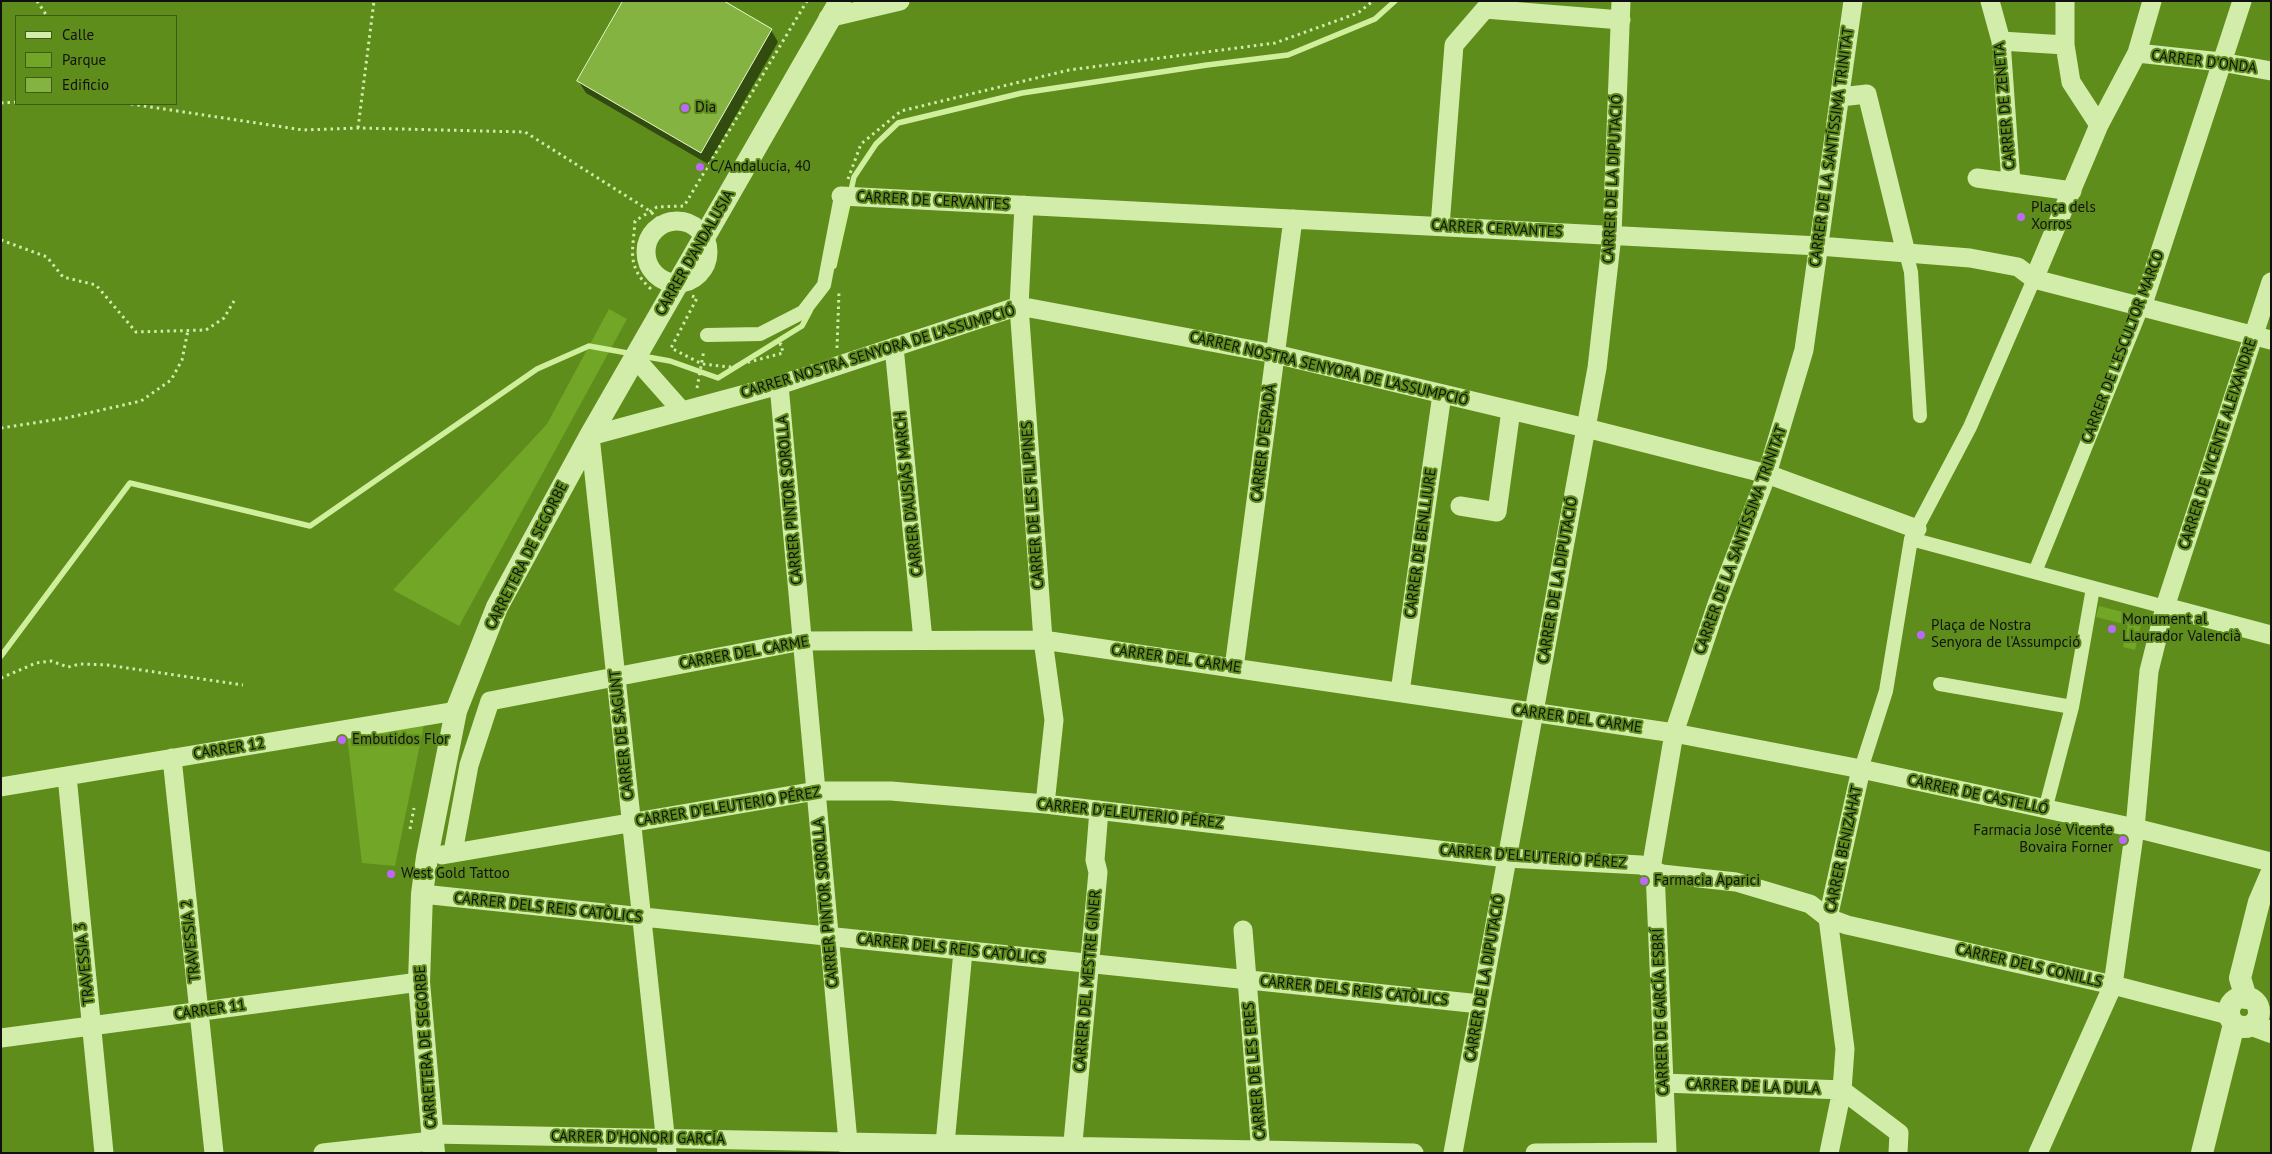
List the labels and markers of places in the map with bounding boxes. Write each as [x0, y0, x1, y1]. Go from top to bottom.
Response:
place label: Dia [695, 99, 716, 117]
marker: Dia [679, 102, 691, 114]
place label: C/Andalucía, 40 [710, 158, 811, 176]
marker: C/Andalucía, 40 [694, 161, 706, 173]
place label: Plaça dels Xorros [2031, 199, 2096, 234]
marker: Plaça dels Xorros [2015, 211, 2027, 223]
place label: Monument al Llaurador Valencià [2122, 611, 2241, 646]
place label: Plaça de Nostra Senyora de l'Assumpció [1931, 617, 2080, 652]
marker: Monument al Llaurador Valencià [2106, 623, 2118, 635]
marker: Plaça de Nostra Senyora de l'Assumpció [1915, 629, 1927, 641]
place label: Embutidos Flor [352, 731, 449, 749]
marker: Embutidos Flor [336, 734, 348, 746]
place label: Farmacia José Vicente Bovaira Forner [1973, 822, 2113, 857]
marker: Farmacia José Vicente Bovaira Forner [2117, 834, 2129, 846]
place label: West Gold Tattoo [401, 865, 510, 883]
marker: West Gold Tattoo [385, 868, 397, 880]
place label: Farmacia Aparici [1654, 872, 1760, 890]
marker: Farmacia Aparici [1638, 875, 1650, 887]

